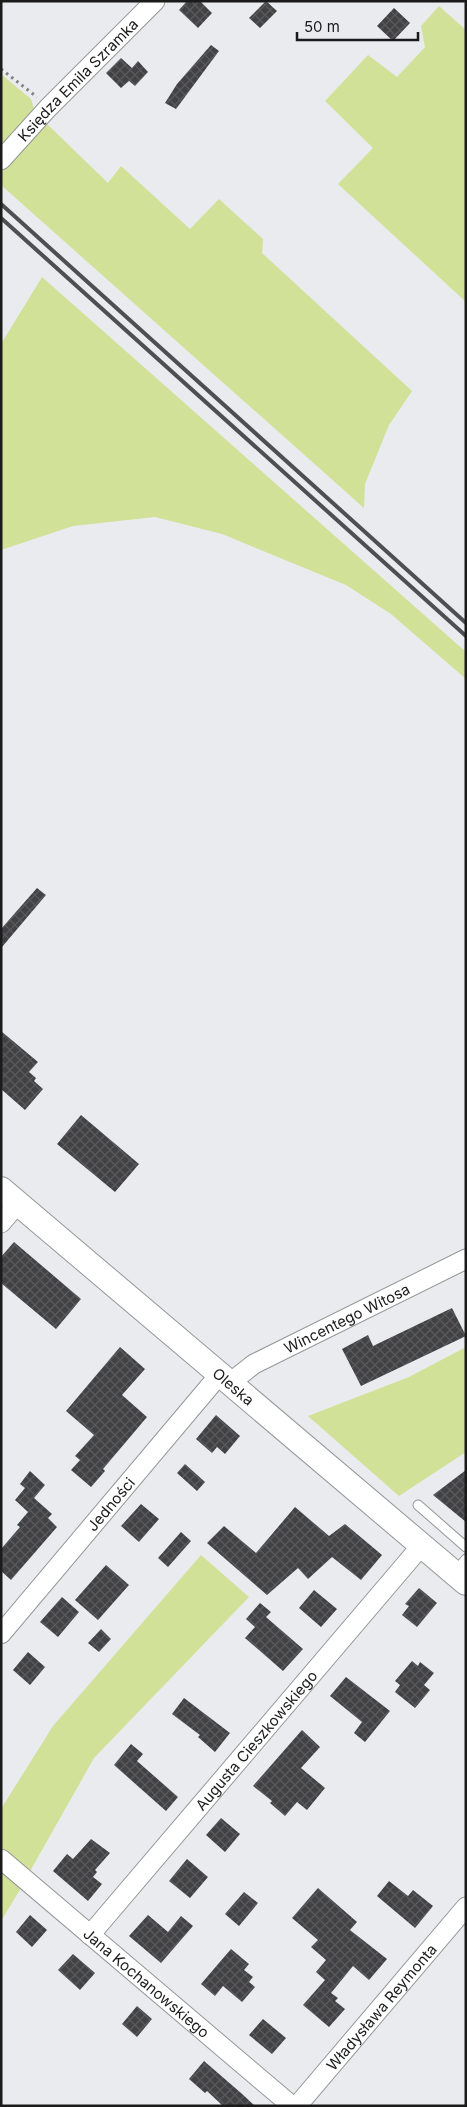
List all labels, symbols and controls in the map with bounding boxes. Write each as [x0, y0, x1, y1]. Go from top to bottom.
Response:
scale bar [297, 10, 418, 42]
street label: Księdza Emila Szramka [13, 14, 142, 145]
text: 50 m [304, 17, 340, 36]
street label: Wincentego Witosa [281, 1279, 413, 1357]
street label: Oleska [209, 1363, 258, 1409]
street label: Jedności [82, 1473, 139, 1535]
street label: Augusta Cieszkowskiego [191, 1666, 321, 1814]
street label: Jana Kochanowskiego [80, 1924, 214, 2041]
street label: Władysława Reymonta [322, 1940, 440, 2074]

